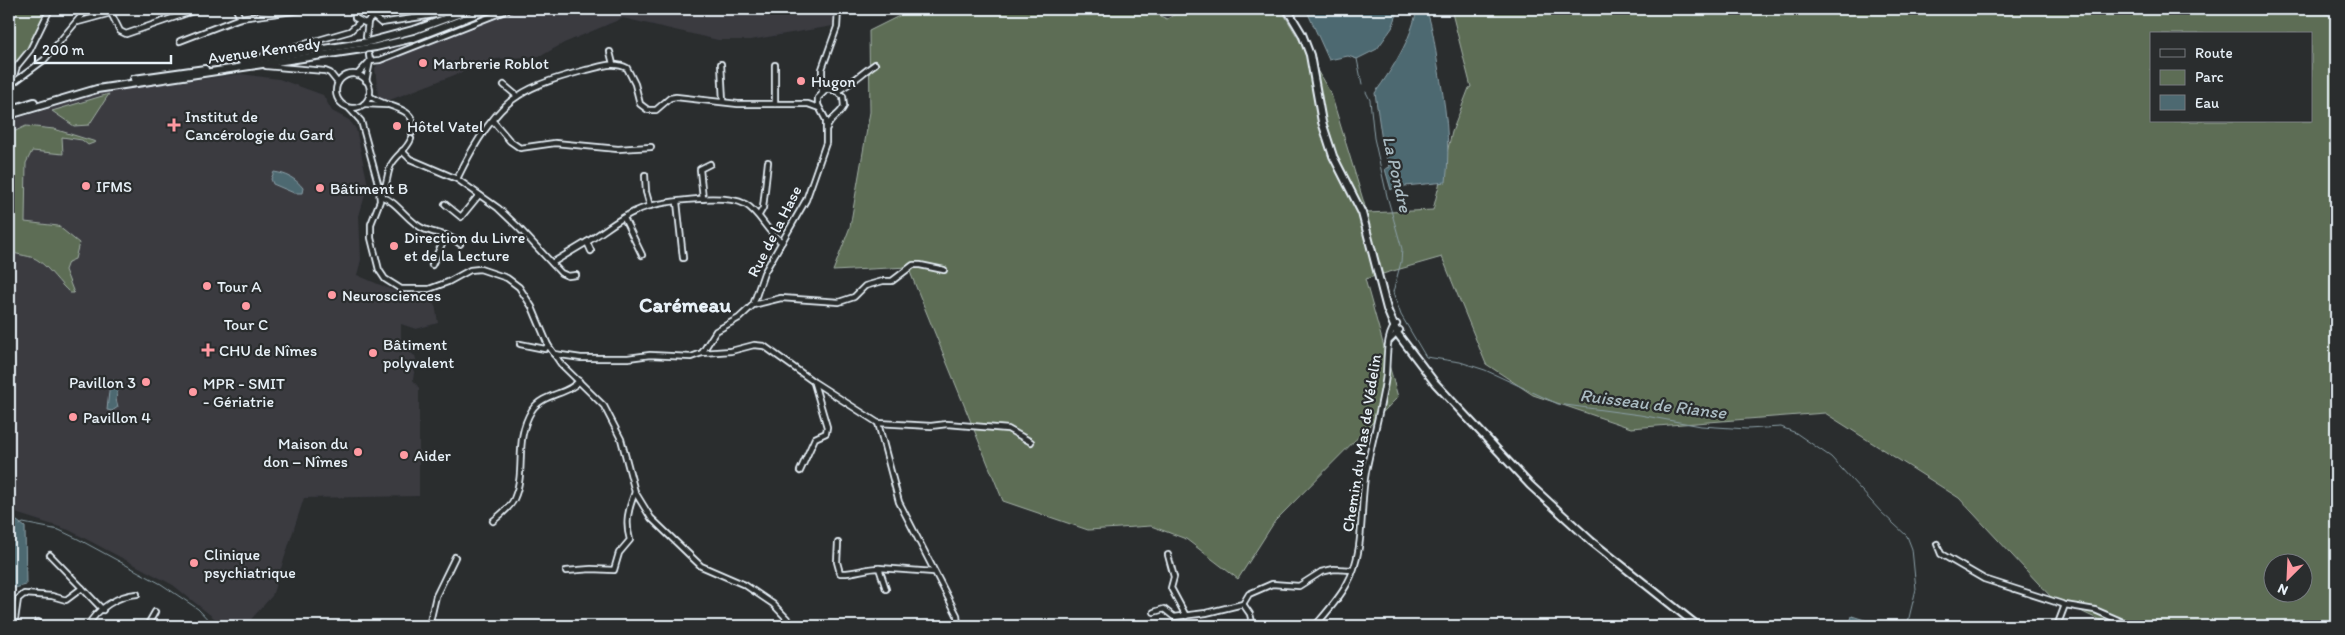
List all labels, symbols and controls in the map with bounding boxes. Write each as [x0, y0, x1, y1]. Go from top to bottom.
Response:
scale bar [35, 32, 171, 64]
legend [2150, 32, 2312, 122]
street label: Avenue Kennedy [207, 33, 322, 68]
text: 200 m [42, 41, 85, 59]
text: Route [2195, 44, 2233, 62]
place label: Marbrerie Roblot [433, 54, 549, 73]
marker: Marbrerie Roblot [417, 57, 429, 69]
text: Parc [2195, 68, 2224, 86]
place label: Hugon [811, 72, 856, 91]
marker: Hugon [795, 75, 807, 87]
text: Eau [2195, 94, 2219, 112]
place label: Institut de Cancérologie du Gard [185, 107, 334, 144]
place label: Hôtel Vatel [407, 117, 484, 136]
marker: Institut de Cancérologie du Gard [167, 118, 181, 132]
marker: Hôtel Vatel [391, 120, 403, 132]
water label: La Pondre [1378, 134, 1417, 216]
place label: IFMS [96, 177, 132, 196]
place label: Bâtiment B [330, 179, 408, 198]
marker: IFMS [80, 180, 92, 192]
marker: Bâtiment B [314, 182, 326, 194]
street label: Rue de la Hase [743, 182, 806, 280]
place label: Direction du Livre et de la Lecture [404, 228, 525, 265]
marker: Direction du Livre et de la Lecture [388, 240, 400, 252]
place label: Tour A [217, 277, 262, 296]
marker: Tour A [201, 280, 213, 292]
place label: Neurosciences [342, 286, 441, 305]
marker: Neurosciences [326, 289, 338, 301]
district label: Carémeau [639, 292, 731, 317]
marker: Tour C [240, 300, 252, 312]
place label: Tour C [224, 315, 268, 334]
place label: Bâtiment polyvalent [383, 335, 454, 372]
place label: CHU de Nîmes [219, 341, 317, 360]
marker: CHU de Nîmes [201, 343, 215, 357]
marker: Bâtiment polyvalent [367, 347, 379, 359]
street label: Chemin du Mas de Védelin [1338, 353, 1385, 533]
place label: Pavillon 3 [69, 373, 136, 392]
place label: MPR - SMIT - Gériatrie [203, 374, 285, 411]
marker: Pavillon 3 [140, 376, 152, 388]
water label: Ruisseau de Rianse [1579, 384, 1729, 424]
marker: MPR - SMIT - Gériatrie [187, 386, 199, 398]
place label: Pavillon 4 [83, 408, 151, 427]
marker: Pavillon 4 [67, 411, 79, 423]
place label: Maison du don – Nîmes [263, 434, 348, 471]
marker: Maison du don – Nîmes [352, 446, 364, 458]
place label: Aider [414, 446, 451, 465]
marker: Aider [398, 449, 410, 461]
place label: Clinique psychiatrique [204, 545, 296, 582]
north arrow [2262, 552, 2312, 602]
marker: Clinique psychiatrique [188, 557, 200, 569]
text: N [2275, 580, 2291, 599]

